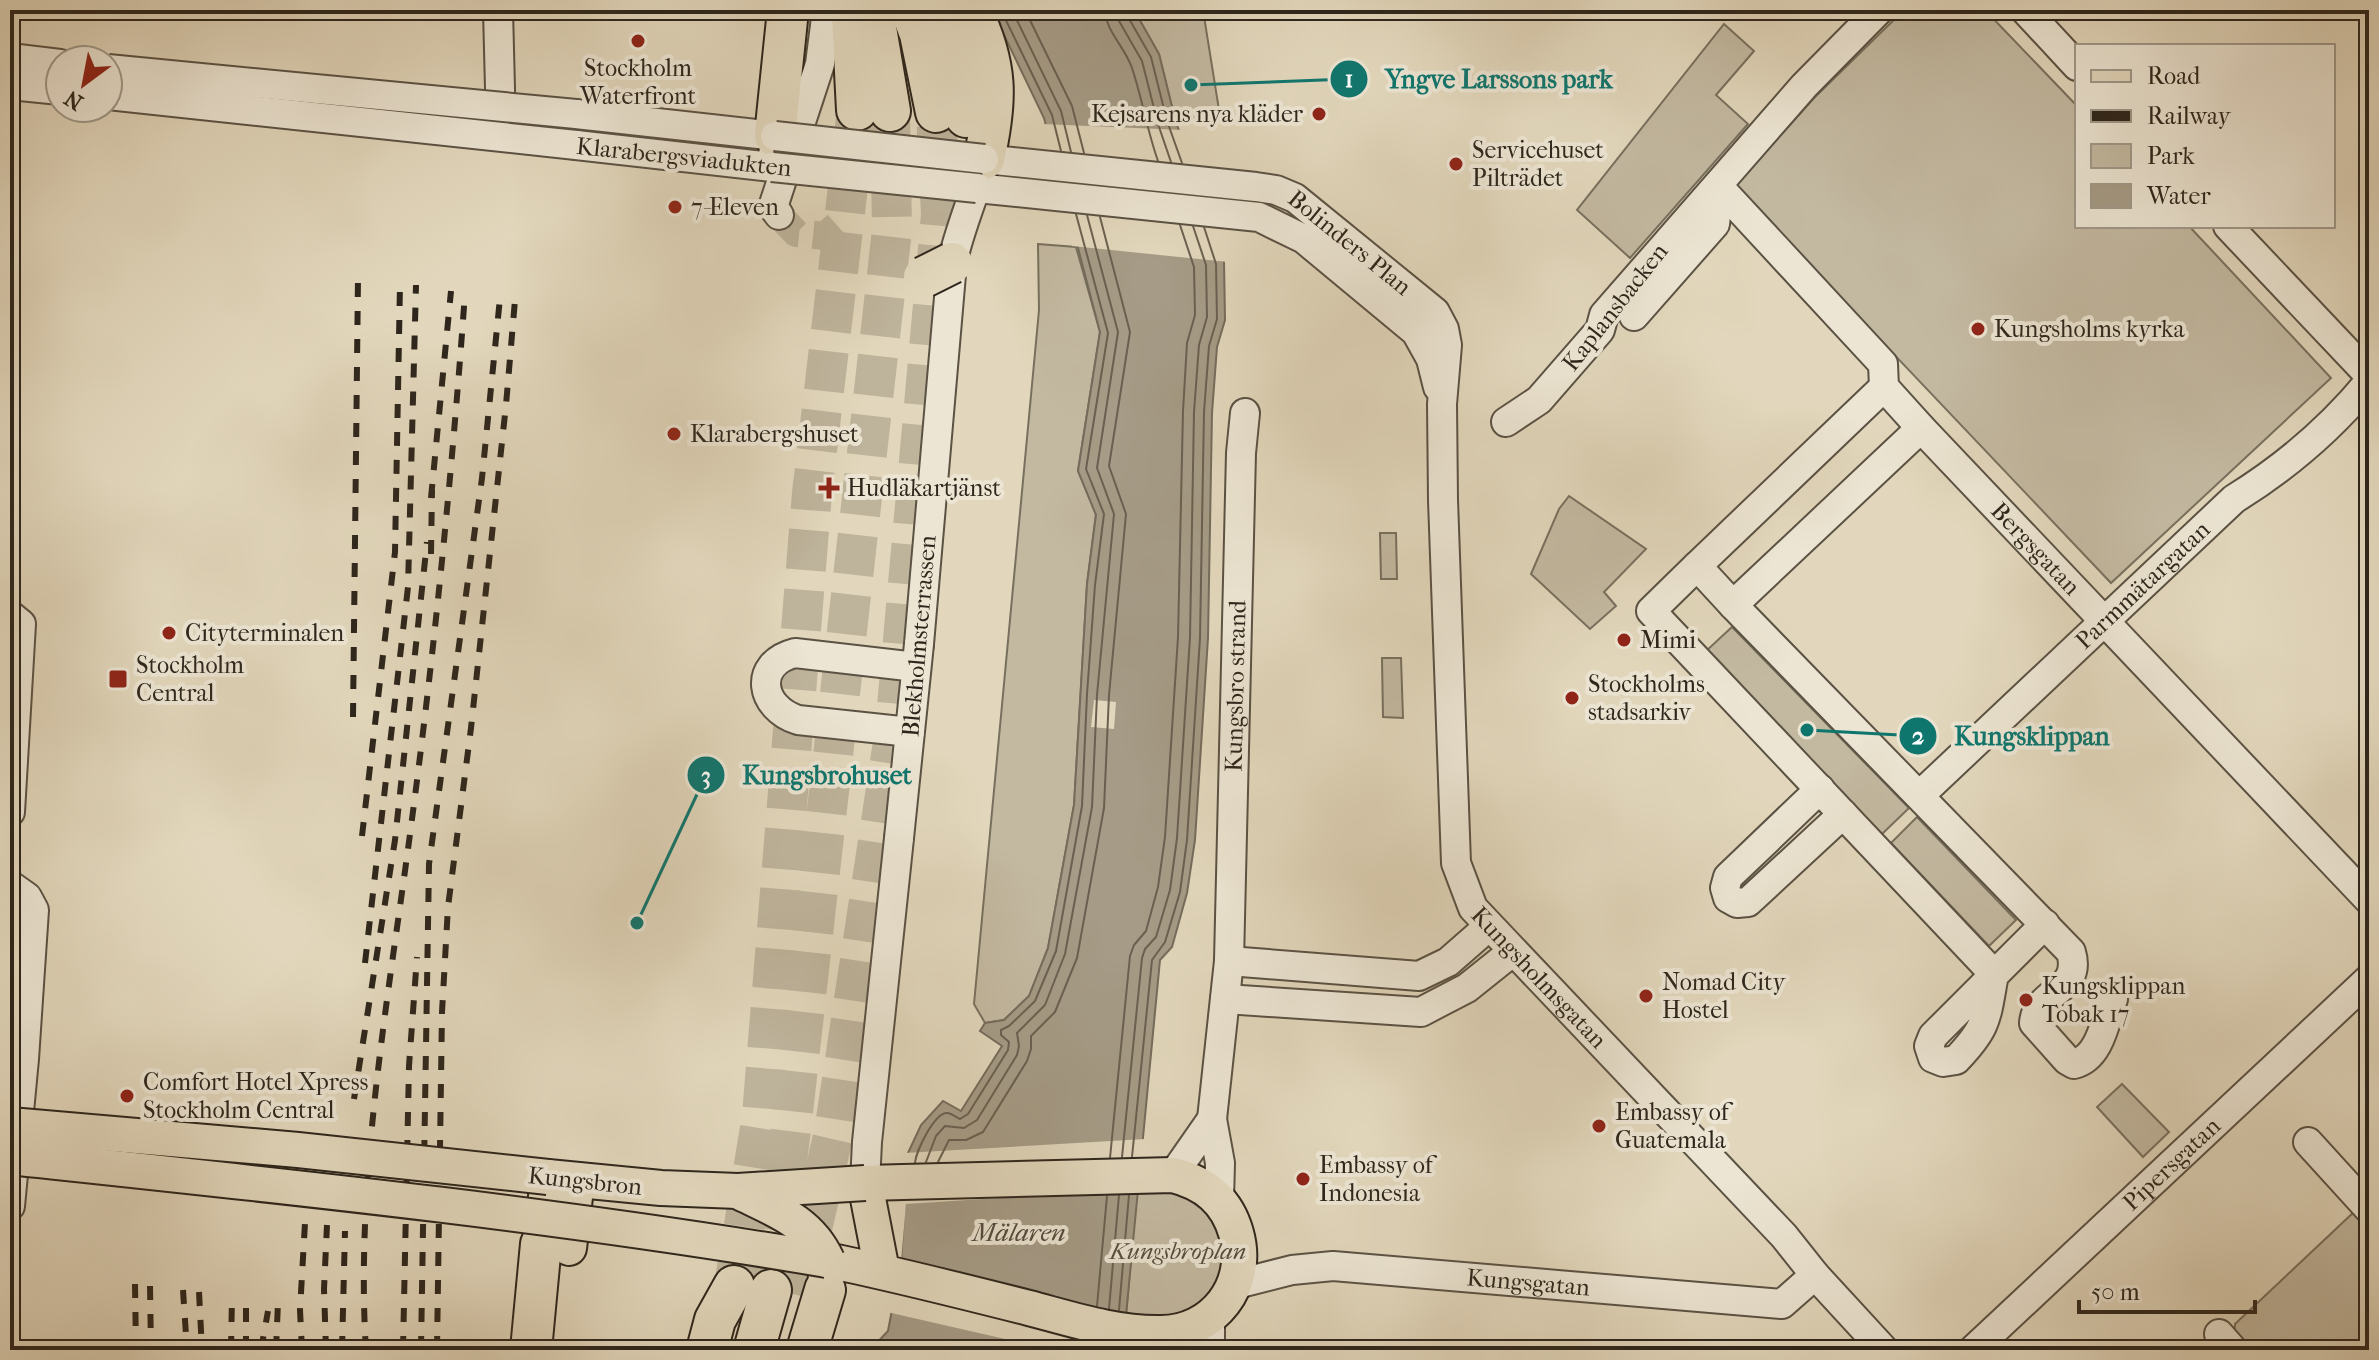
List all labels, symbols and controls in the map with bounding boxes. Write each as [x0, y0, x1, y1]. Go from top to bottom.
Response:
marker: Stockholm Waterfront [629, 32, 647, 50]
north arrow [44, 44, 124, 124]
legend [2075, 44, 2335, 228]
place label: Stockholm Waterfront [579, 54, 696, 110]
callout: Yngve Larssons park [1329, 54, 1629, 104]
text: Road [2147, 62, 2201, 90]
text: Yngve Larssons park [1383, 64, 1614, 95]
text: 1 [1345, 65, 1353, 93]
text: N [60, 85, 88, 116]
place label: Kejsarens nya kläder [1091, 100, 1304, 128]
text: Railway [2147, 102, 2232, 130]
marker: Kejsarens nya kläder [1310, 105, 1328, 123]
street label: Klarabergsviadukten [575, 132, 793, 182]
place label: Servicehuset Pilträdet [1472, 136, 1604, 192]
text: Park [2147, 142, 2195, 170]
marker: Servicehuset Pilträdet [1447, 155, 1465, 173]
text: Water [2146, 182, 2211, 210]
street label: Bolinders Plan [1282, 184, 1417, 301]
place label: 7-Eleven [691, 193, 779, 221]
marker: 7-Eleven [666, 198, 684, 216]
street label: Kaplansbacken [1557, 238, 1674, 376]
place label: Kungsholms kyrka [1994, 315, 2185, 343]
marker: Kungsholms kyrka [1969, 320, 1987, 338]
place label: Klarabergshuset [690, 420, 859, 448]
marker: Klarabergshuset [665, 425, 683, 443]
place label: Hudläkartjänst [847, 474, 1001, 502]
marker: Hudläkartjänst [818, 477, 840, 499]
street label: Bergsgatan [1985, 497, 2086, 601]
street label: Parmmätargatan [2070, 515, 2216, 655]
street label: Blekholmsterrassen [896, 534, 942, 738]
street label: Kungsbro strand [1219, 599, 1252, 772]
place label: Cityterminalen [185, 619, 344, 647]
marker: Cityterminalen [160, 624, 178, 642]
place label: Mimi [1640, 626, 1696, 654]
marker: Mimi [1615, 631, 1633, 649]
place label: Stockholm Central [136, 651, 244, 707]
marker: Stockholm Central [107, 668, 129, 690]
place label: Stockholms stadsarkiv [1588, 670, 1705, 726]
marker: Stockholms stadsarkiv [1563, 689, 1581, 707]
callout: Kungsklippan [1898, 711, 2125, 761]
text: Kungsklippan [1954, 721, 2111, 752]
text: 2 [1912, 722, 1924, 750]
callout: Kungsbrohuset [686, 750, 927, 800]
text: Kungsbrohuset [742, 760, 913, 791]
text: 3 [701, 762, 711, 790]
street label: Kungsholmsgatan [1465, 901, 1613, 1054]
place label: Nomad City Hostel [1662, 968, 1787, 1024]
place label: Kungsklippan Tobak 17 [2042, 972, 2185, 1028]
marker: Nomad City Hostel [1637, 987, 1655, 1005]
marker: Kungsklippan Tobak 17 [2017, 991, 2035, 1009]
place label: Comfort Hotel Xpress Stockholm Central [143, 1068, 369, 1124]
marker: Comfort Hotel Xpress Stockholm Central [118, 1087, 136, 1105]
place label: Embassy of Guatemala [1615, 1098, 1734, 1154]
street label: Pipersgatan [2117, 1112, 2226, 1216]
marker: Embassy of Guatemala [1590, 1117, 1608, 1135]
place label: Embassy of Indonesia [1319, 1151, 1438, 1207]
street label: Kungsbron [527, 1161, 643, 1201]
marker: Embassy of Indonesia [1294, 1170, 1312, 1188]
water label: Mälaren [971, 1217, 1066, 1248]
park label: Kungsbroplan [1108, 1237, 1246, 1265]
street label: Kungsgatan [1465, 1263, 1591, 1302]
scale bar [2079, 1264, 2255, 1314]
text: 50 m [2091, 1278, 2140, 1306]

